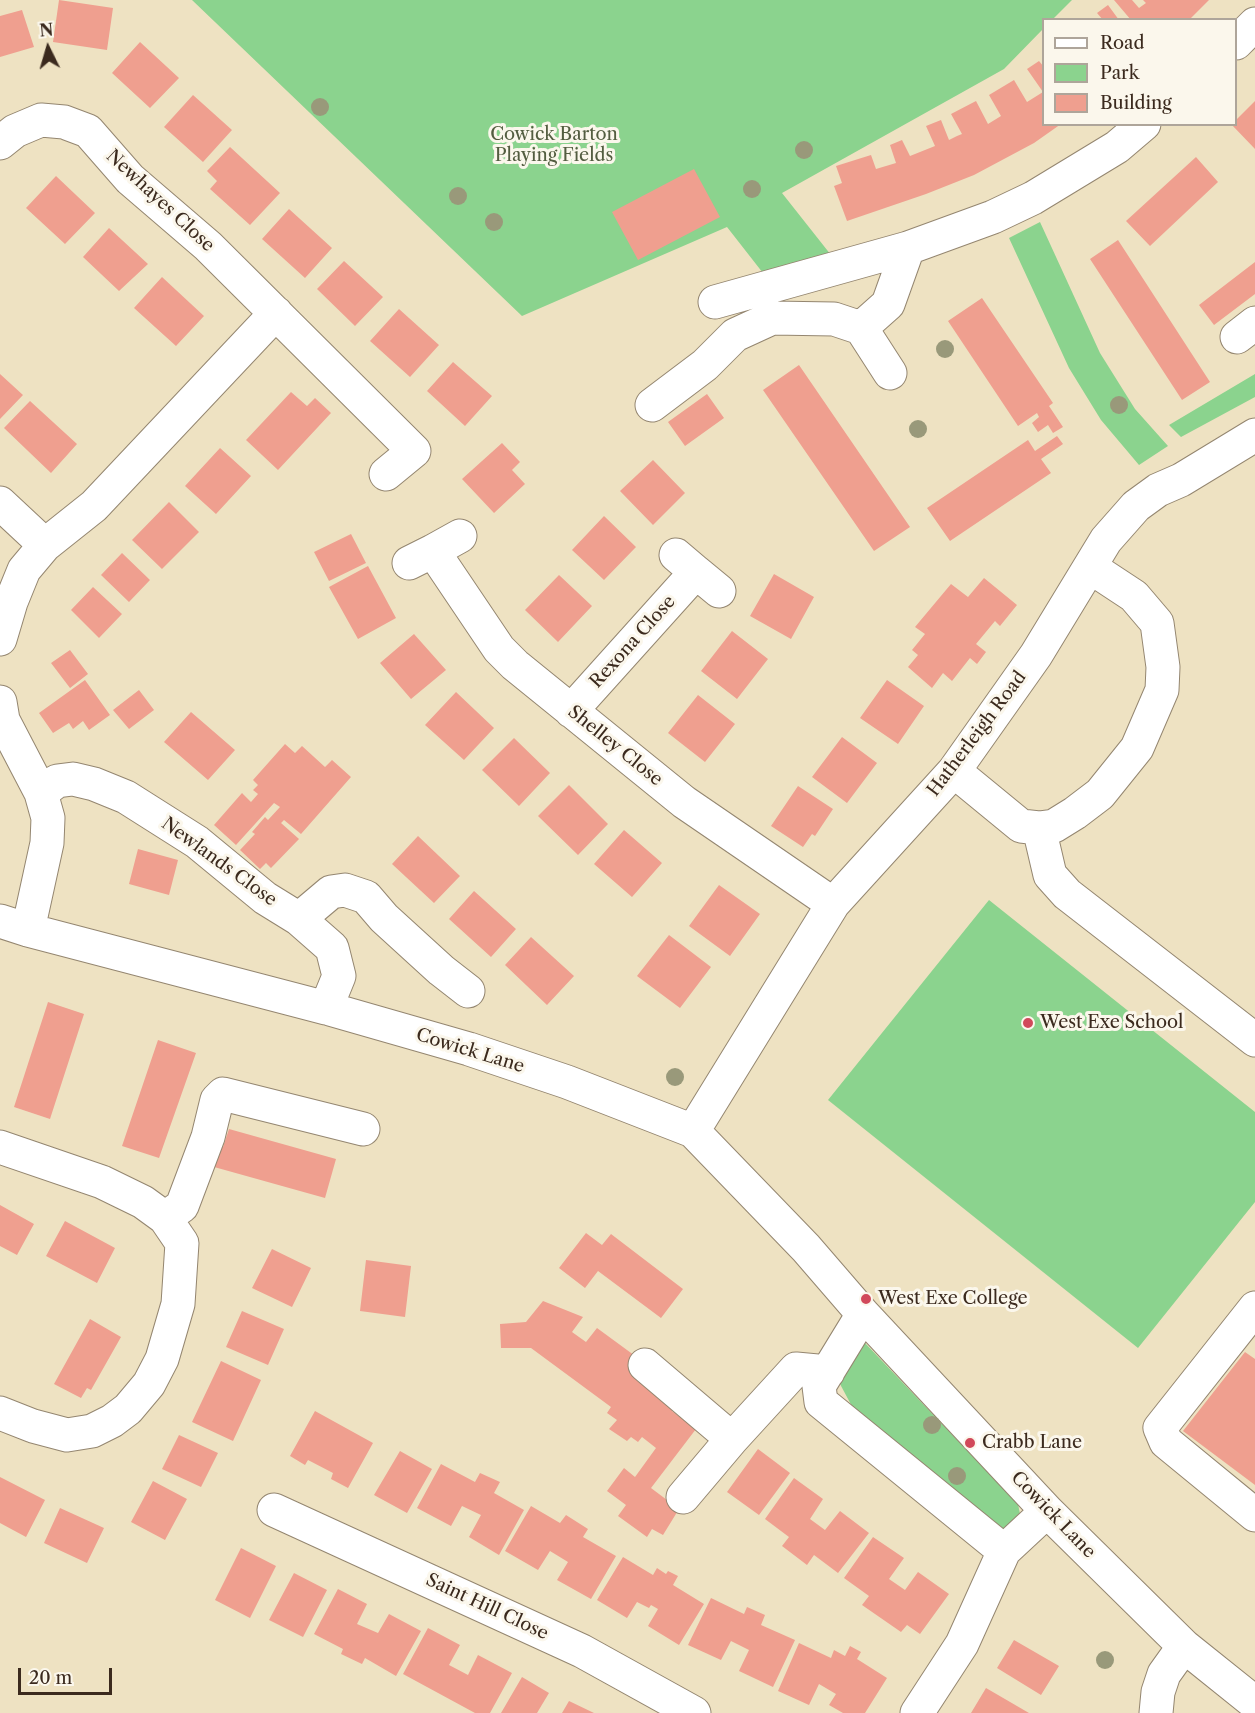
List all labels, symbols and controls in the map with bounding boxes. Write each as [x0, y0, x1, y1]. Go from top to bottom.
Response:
north arrow [18, 18, 78, 78]
legend [1042, 18, 1237, 126]
text: N [39, 20, 54, 41]
text: Road [1100, 32, 1145, 54]
text: Park [1100, 62, 1139, 84]
text: Building [1100, 92, 1172, 114]
park label: Cowick Barton Playing Fields [490, 124, 618, 166]
street label: Newhayes Close [102, 145, 218, 257]
street label: Rexona Close [586, 591, 680, 693]
street label: Hatherleigh Road [923, 667, 1031, 801]
street label: Shelley Close [563, 701, 667, 791]
street label: Newlands Close [157, 813, 281, 911]
place label: West Exe School [1040, 1012, 1183, 1034]
marker: West Exe School [1021, 1016, 1035, 1030]
street label: Cowick Lane [413, 1024, 527, 1078]
place label: West Exe College [878, 1288, 1028, 1310]
marker: West Exe College [859, 1292, 873, 1306]
place label: Crabb Lane [982, 1432, 1082, 1454]
marker: Crabb Lane [963, 1436, 977, 1450]
street label: Cowick Lane [1006, 1467, 1100, 1563]
street label: Saint Hill Close [422, 1569, 552, 1645]
scale bar [21, 1656, 116, 1694]
text: 20 m [29, 1667, 72, 1689]

